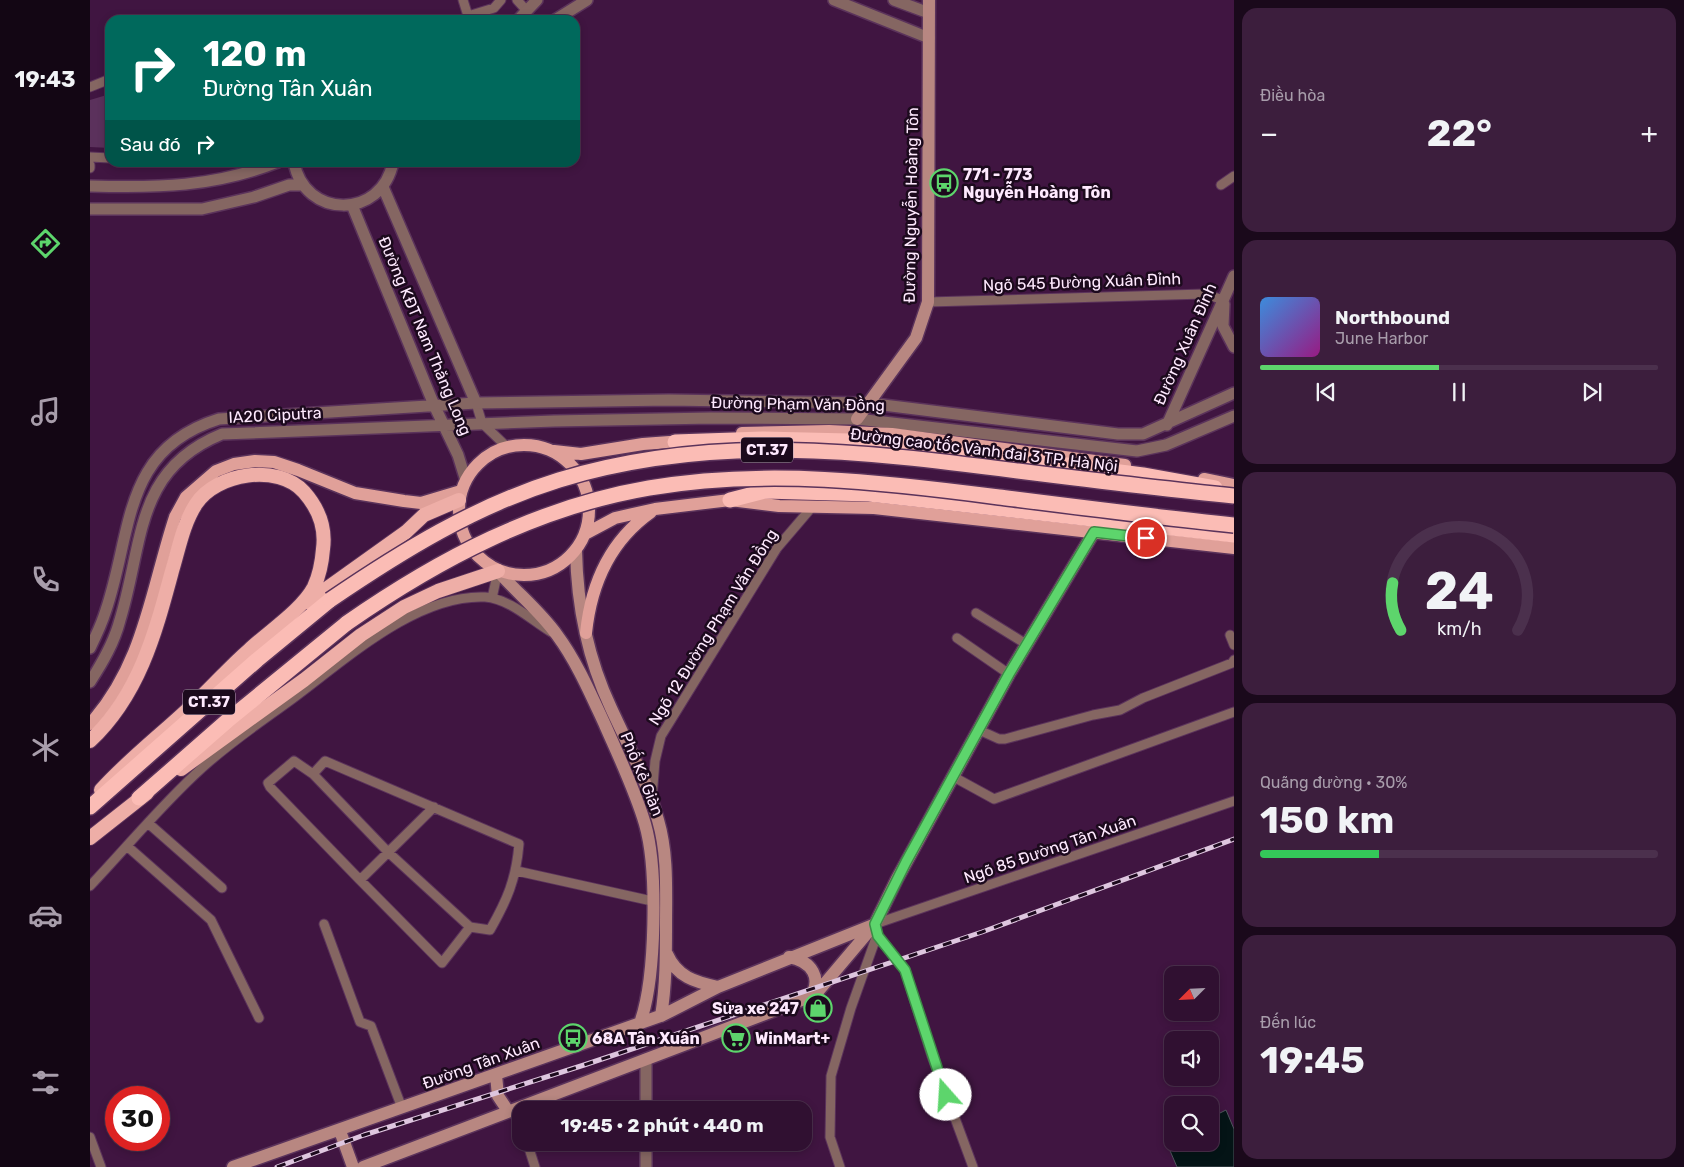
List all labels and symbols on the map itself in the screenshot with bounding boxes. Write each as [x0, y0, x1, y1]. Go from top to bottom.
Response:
street label: Đường Nguyễn Hoàng Tôn [898, 107, 922, 303]
place label: 771 - 773 Nguyễn Hoàng Tôn [963, 165, 1111, 202]
bus stop icon: 771 - 773 Nguyễn Hoàng Tôn [929, 168, 959, 198]
street label: Đường KĐT Nam Thăng Long [374, 234, 476, 438]
street label: Ngõ 545 Đường Xuân Đỉnh [983, 269, 1181, 295]
street label: Đường Xuân Đỉnh [1150, 280, 1220, 408]
street label: Đường Phạm Văn Đồng [711, 392, 885, 415]
street label: IA20 Ciputra [228, 403, 322, 427]
street label: Đường cao tốc Vành đai 3 TP. Hà Nội [849, 423, 1119, 476]
road number: CT.37 [741, 438, 793, 462]
pin [1125, 517, 1167, 559]
street label: Ngõ 12 Đường Phạm Văn Đồng [643, 525, 781, 729]
road number: CT.37 [183, 690, 235, 714]
street label: Phố Kẻ Giàn [617, 729, 669, 819]
street label: Ngõ 85 Đường Tân Xuân [961, 811, 1139, 887]
north arrow [1164, 966, 1219, 1021]
shop icon: Sửa xe 247 [803, 993, 833, 1023]
place label: Sửa xe 247 [712, 999, 799, 1018]
bus stop icon: 68A Tân Xuân [558, 1023, 588, 1053]
supermarket icon: WinMart+ [721, 1023, 751, 1053]
place label: 68A Tân Xuân [592, 1029, 700, 1048]
place label: WinMart+ [755, 1029, 831, 1048]
street label: Đường Tân Xuân [420, 1033, 542, 1093]
position arrow [919, 1068, 971, 1120]
speed limit sign: 30 [105, 1086, 170, 1151]

